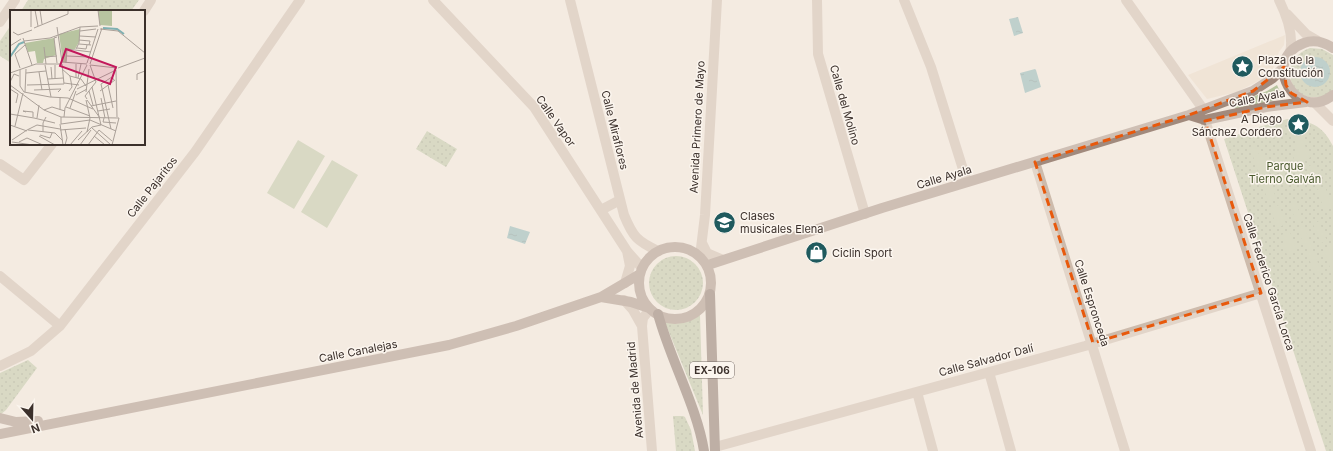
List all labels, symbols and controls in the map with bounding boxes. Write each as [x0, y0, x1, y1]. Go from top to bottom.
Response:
inset map [10, 10, 145, 145]
place icon: Plaza de la Constitución [1229, 53, 1255, 79]
place label: Plaza de la Constitución [1258, 53, 1323, 80]
street label: Avenida Primero de Mayo [687, 60, 707, 194]
street label: Calle del Molino [827, 63, 863, 147]
street label: Calle Ayala [1228, 86, 1286, 110]
street label: Calle Miraflores [598, 89, 632, 171]
street label: Calle Vapor [533, 93, 579, 149]
place label: A Diego Sánchez Cordero [1192, 112, 1282, 139]
place icon: A Diego Sánchez Cordero [1285, 112, 1311, 138]
street label: Calle Pajaritos [124, 153, 180, 220]
park label: Parque Tierno Galván [1249, 159, 1321, 186]
street label: Calle Ayala [915, 162, 973, 192]
school or university icon: Clases musicales Elena [711, 209, 737, 235]
place label: Clases musicales Elena [740, 209, 824, 236]
street label: Calle Federico García Lorca [1240, 212, 1298, 352]
shop icon: Ciclin Sport [803, 240, 829, 266]
place label: Ciclin Sport [832, 246, 893, 260]
street label: Calle Espronceda [1071, 258, 1113, 348]
street label: Calle Canalejas [318, 336, 399, 365]
street label: Avenida de Madrid [624, 341, 646, 439]
street label: Calle Salvador Dalí [937, 341, 1035, 379]
road number: EX-106 [690, 362, 734, 378]
north arrow [12, 399, 52, 439]
text: N [29, 420, 42, 436]

